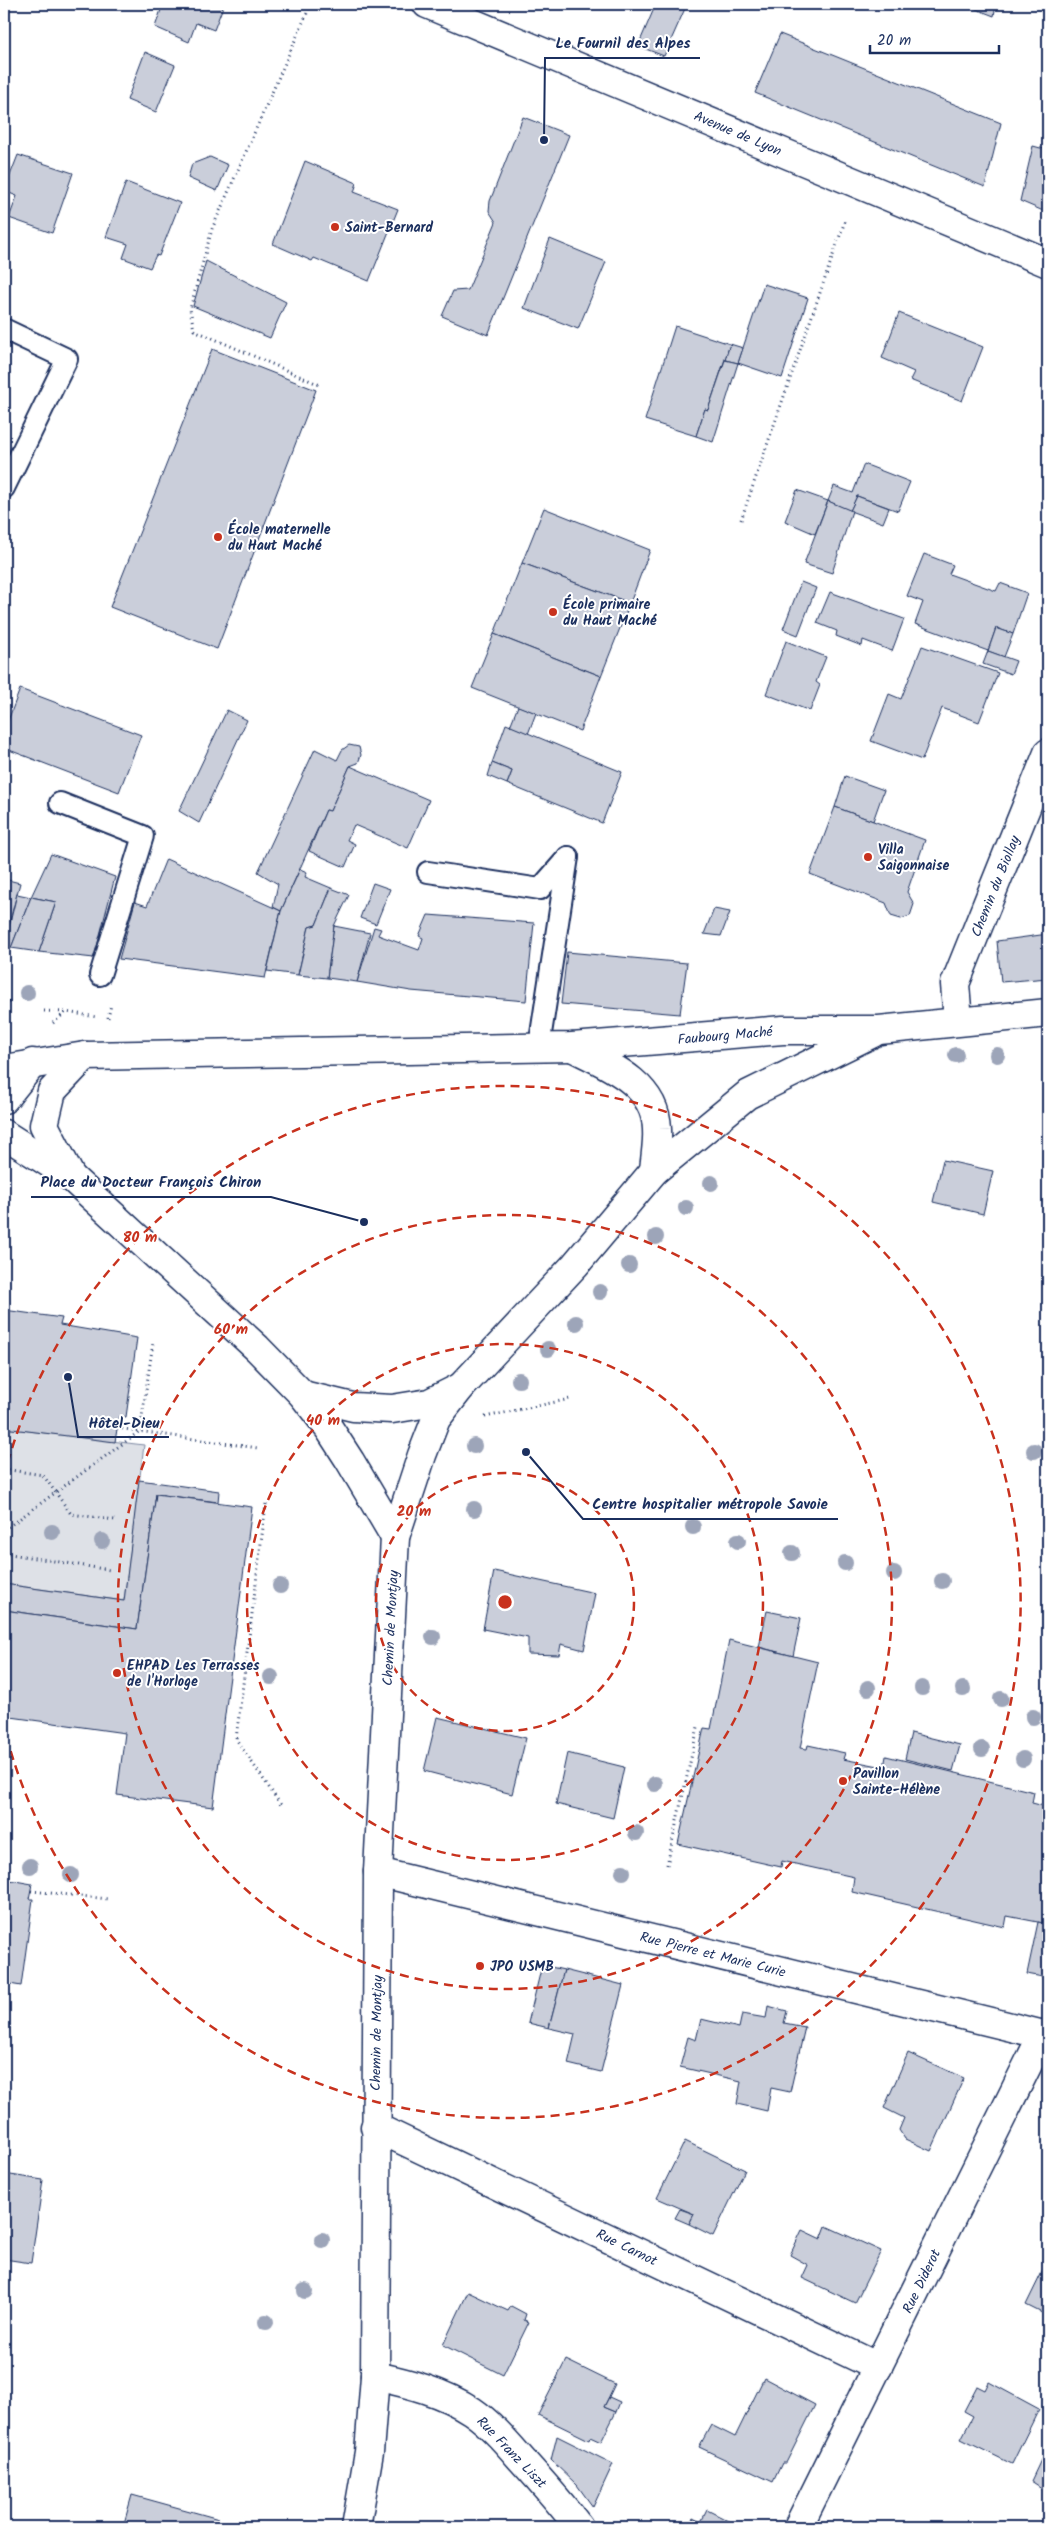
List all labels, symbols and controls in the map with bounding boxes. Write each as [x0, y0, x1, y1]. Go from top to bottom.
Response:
scale bar [870, 22, 998, 54]
callout: Le Fournil des Alpes [545, 28, 700, 58]
text: 20 m [877, 29, 911, 53]
text: Le Fournil des Alpes [556, 32, 690, 56]
street label: Avenue de Lyon [690, 105, 785, 162]
place label: Saint-Bernard [345, 217, 434, 239]
marker: Saint-Bernard [329, 221, 341, 233]
place label: École maternelle du Haut Maché [228, 519, 331, 557]
marker: École maternelle du Haut Maché [212, 531, 224, 543]
place label: École primaire du Haut Maché [563, 594, 657, 632]
marker: École primaire du Haut Maché [547, 606, 559, 618]
street label: Chemin du Biollay [966, 832, 1026, 940]
place label: Villa Saigonnaise [878, 839, 949, 877]
marker: Villa Saigonnaise [862, 851, 874, 863]
street label: Faubourg Maché [677, 1021, 774, 1051]
callout: Place du Docteur François Chiron [31, 1167, 271, 1197]
text: Place du Docteur François Chiron [41, 1171, 261, 1195]
text: 80 m [123, 1226, 157, 1250]
text: 60 m [214, 1318, 248, 1342]
callout: Hôtel-Dieu [78, 1407, 169, 1437]
text: 40 m [306, 1409, 340, 1433]
text: Hôtel-Dieu [88, 1412, 160, 1436]
callout: Centre hospitalier métropole Savoie [583, 1489, 838, 1519]
text: Centre hospitalier métropole Savoie [592, 1493, 829, 1517]
text: 20 m [397, 1500, 431, 1524]
street label: Chemin de Montjay [377, 1569, 405, 1686]
centre of rings [496, 1593, 514, 1611]
place label: EHPAD Les Terrasses de l'Horloge [127, 1655, 260, 1693]
marker: EHPAD Les Terrasses de l'Horloge [111, 1667, 123, 1679]
place label: Pavillon Sainte-Hélène [853, 1763, 940, 1801]
marker: Pavillon Sainte-Hélène [837, 1775, 849, 1787]
street label: Rue Pierre et Marie Curie [638, 1926, 789, 1984]
place label: JPO USMB [490, 1956, 554, 1978]
marker: JPO USMB [474, 1960, 486, 1972]
street label: Chemin de Montjay [365, 1975, 389, 2091]
street label: Rue Carnot [592, 2224, 661, 2272]
street label: Rue Diderot [897, 2245, 947, 2317]
street label: Rue Franz Liszt [471, 2412, 552, 2494]

